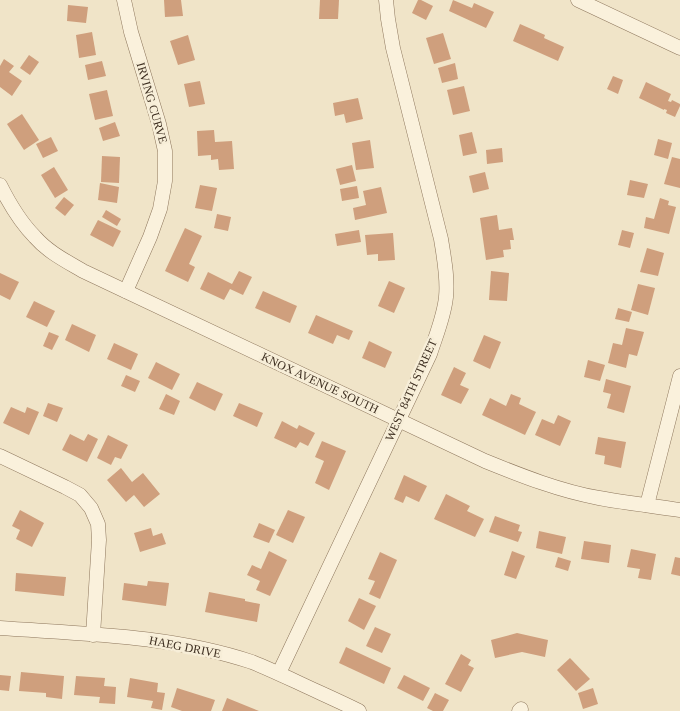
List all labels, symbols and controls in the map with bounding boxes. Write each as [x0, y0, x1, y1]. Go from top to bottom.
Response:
street label: IRVING CURVE [134, 61, 170, 145]
street label: WEST 84TH STREET [382, 336, 440, 443]
street label: KNOX AVENUE SOUTH [259, 350, 381, 416]
street label: HAEG DRIVE [148, 633, 222, 661]

